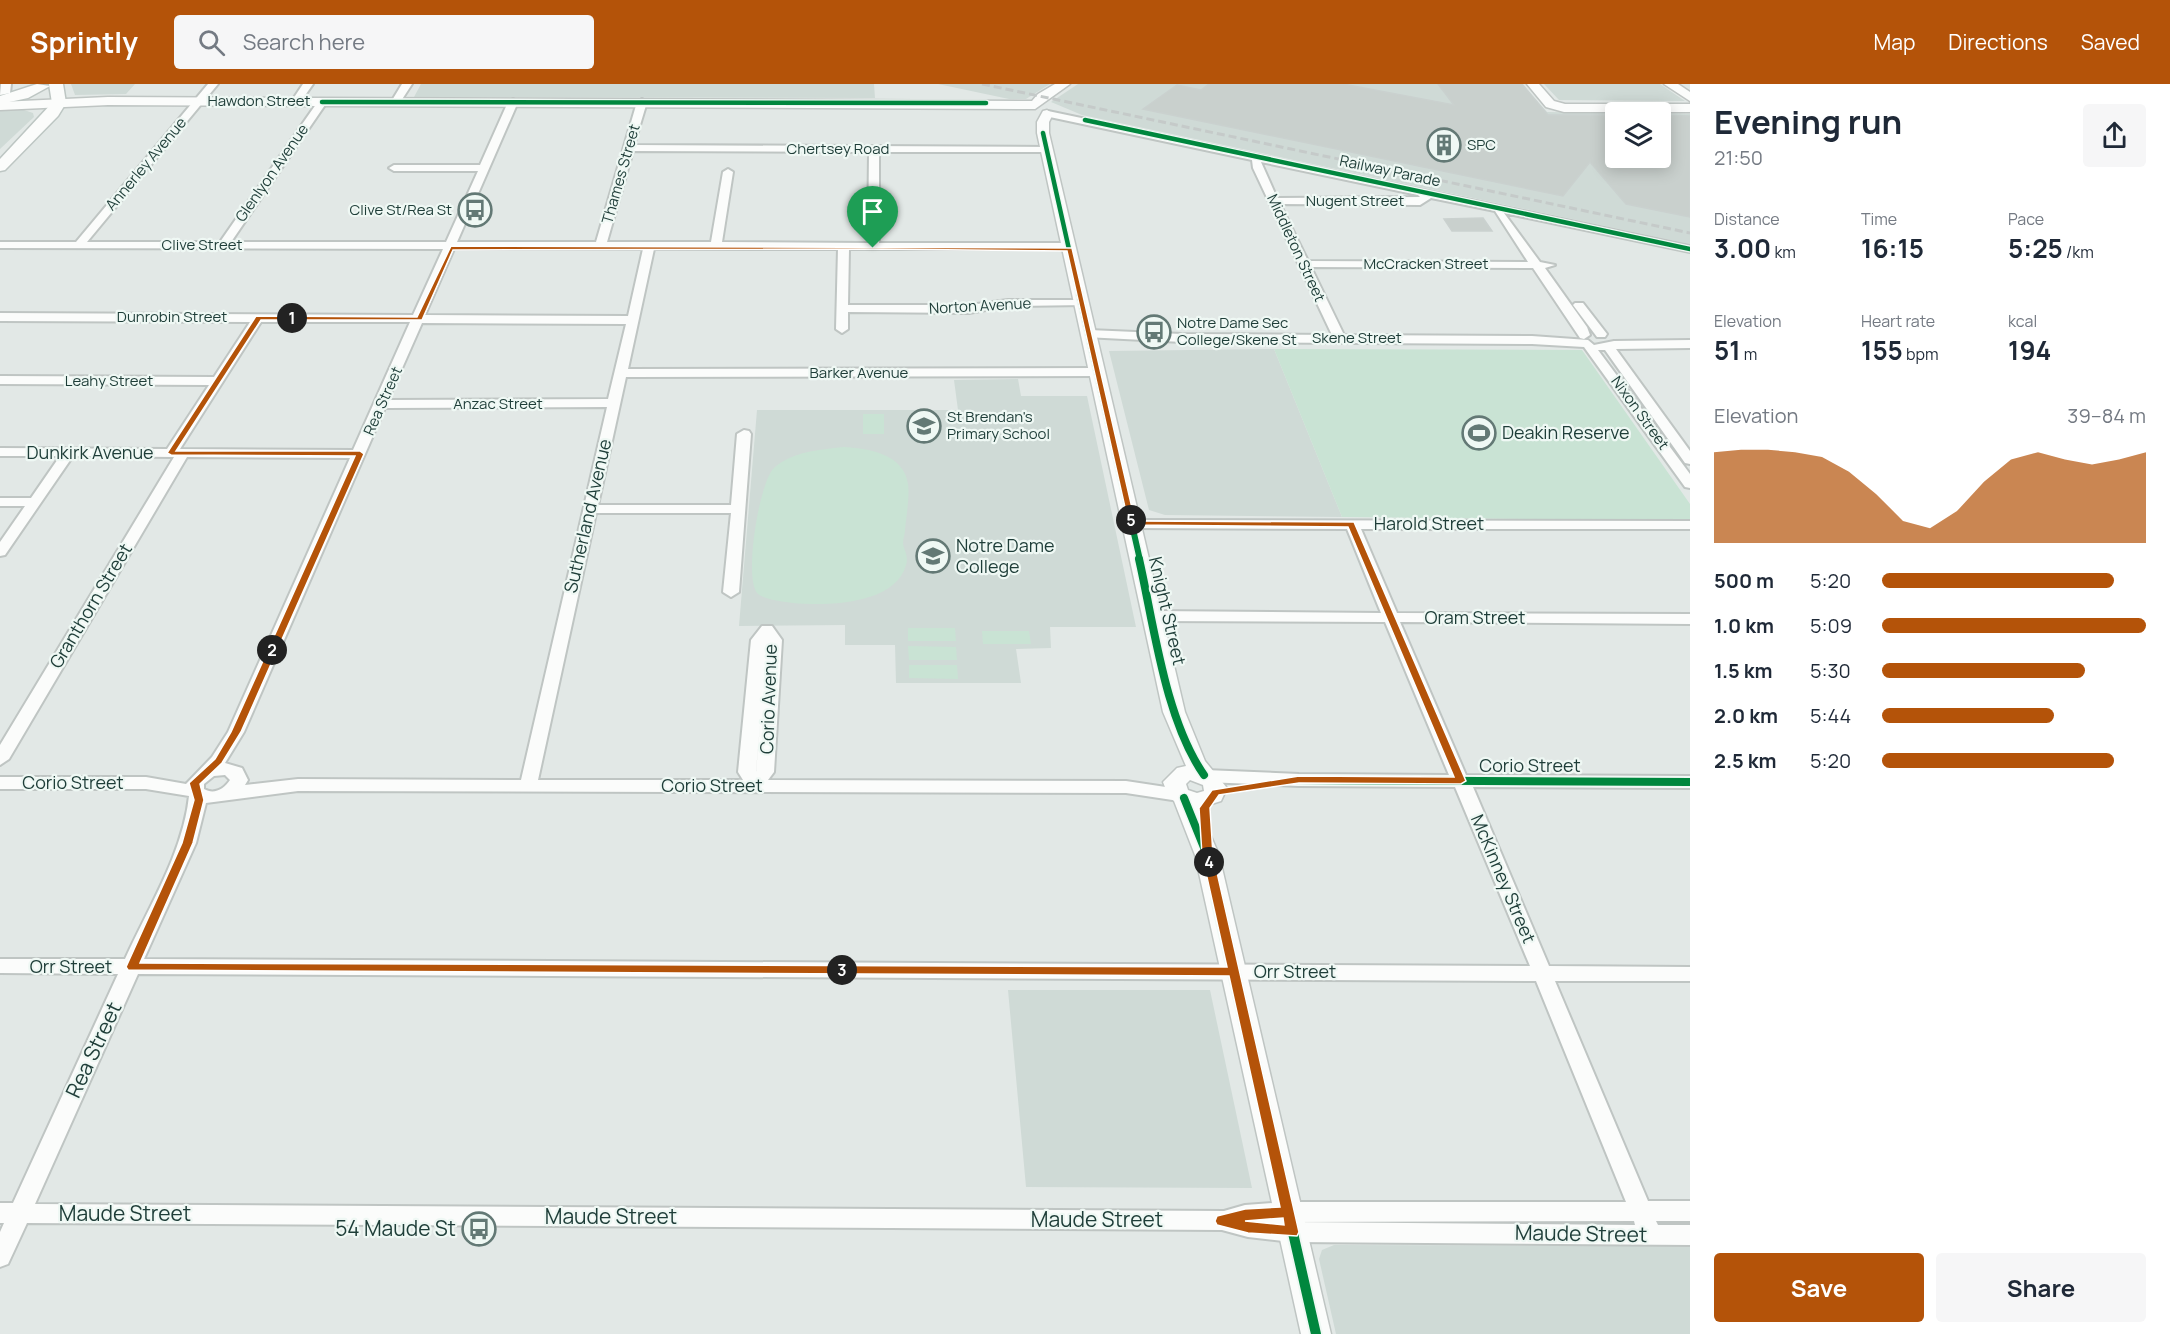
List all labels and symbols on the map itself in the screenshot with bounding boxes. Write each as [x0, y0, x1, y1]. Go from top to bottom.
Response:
street label: Hawdon Street [207, 90, 311, 111]
street label: Annerley Avenue [100, 112, 191, 215]
street label: Glenlyon Avenue [230, 119, 313, 226]
street label: Thames Street [596, 122, 645, 226]
building icon: SPC [1426, 127, 1462, 163]
place label: SPC [1467, 134, 1496, 155]
street label: Chertsey Road [787, 138, 889, 159]
street label: Railway Parade [1338, 150, 1443, 192]
pin [847, 186, 898, 248]
street label: Middleton Street [1262, 190, 1331, 305]
street label: Nugent Street [1306, 190, 1404, 211]
bus stop icon: Clive St/Rea St [457, 192, 493, 228]
place label: Clive St/Rea St [349, 199, 452, 220]
street label: Clive Street [162, 234, 242, 255]
street label: McCracken Street [1363, 253, 1489, 274]
street label: Norton Avenue [928, 292, 1032, 319]
pin: 1 [277, 303, 307, 333]
street label: Dunrobin Street [117, 306, 227, 327]
place label: Notre Dame Sec College/Skene St [1177, 312, 1297, 350]
bus stop icon: Notre Dame Sec College/Skene St [1136, 314, 1172, 350]
street label: Skene Street [1312, 327, 1402, 348]
street label: Barker Avenue [810, 362, 909, 383]
street label: Rea Street [358, 363, 407, 439]
street label: Leahy Street [65, 370, 153, 391]
street label: Nixon Street [1607, 372, 1674, 454]
street label: Anzac Street [453, 393, 543, 414]
place label: St Brendan's Primary School [947, 406, 1050, 444]
school or university icon: St Brendan's Primary School [906, 408, 942, 444]
sports icon: Deakin Reserve [1461, 415, 1497, 451]
place label: Deakin Reserve [1502, 420, 1630, 444]
street label: Sutherland Avenue [558, 436, 616, 595]
street label: Dunkirk Avenue [26, 440, 154, 464]
pin: 5 [1116, 505, 1146, 535]
street label: Harold Street [1374, 511, 1484, 535]
place label: Notre Dame College [956, 533, 1054, 578]
school or university icon: Notre Dame College [915, 538, 951, 574]
street label: Granthorn Street [43, 539, 137, 672]
street label: Knight Street [1144, 554, 1192, 667]
street label: Oram Street [1425, 605, 1525, 629]
pin: 2 [257, 635, 287, 665]
street label: Corio Avenue [754, 644, 782, 754]
street label: Corio Street [1479, 753, 1581, 777]
street label: Corio Street [22, 770, 124, 794]
street label: Corio Street [661, 773, 763, 797]
street label: McKinney Street [1466, 811, 1542, 947]
pin: 4 [1194, 847, 1224, 877]
street label: Orr Street [30, 954, 112, 978]
pin: 3 [827, 955, 857, 985]
street label: Orr Street [1254, 959, 1336, 983]
street label: Rea Street [59, 997, 128, 1102]
street label: Maude Street [59, 1199, 191, 1227]
street label: Maude Street [545, 1202, 677, 1230]
street label: Maude Street [1031, 1205, 1163, 1233]
bus stop icon: 54 Maude St [461, 1211, 497, 1247]
place label: 54 Maude St [335, 1214, 456, 1242]
street label: Maude Street [1515, 1218, 1647, 1248]

